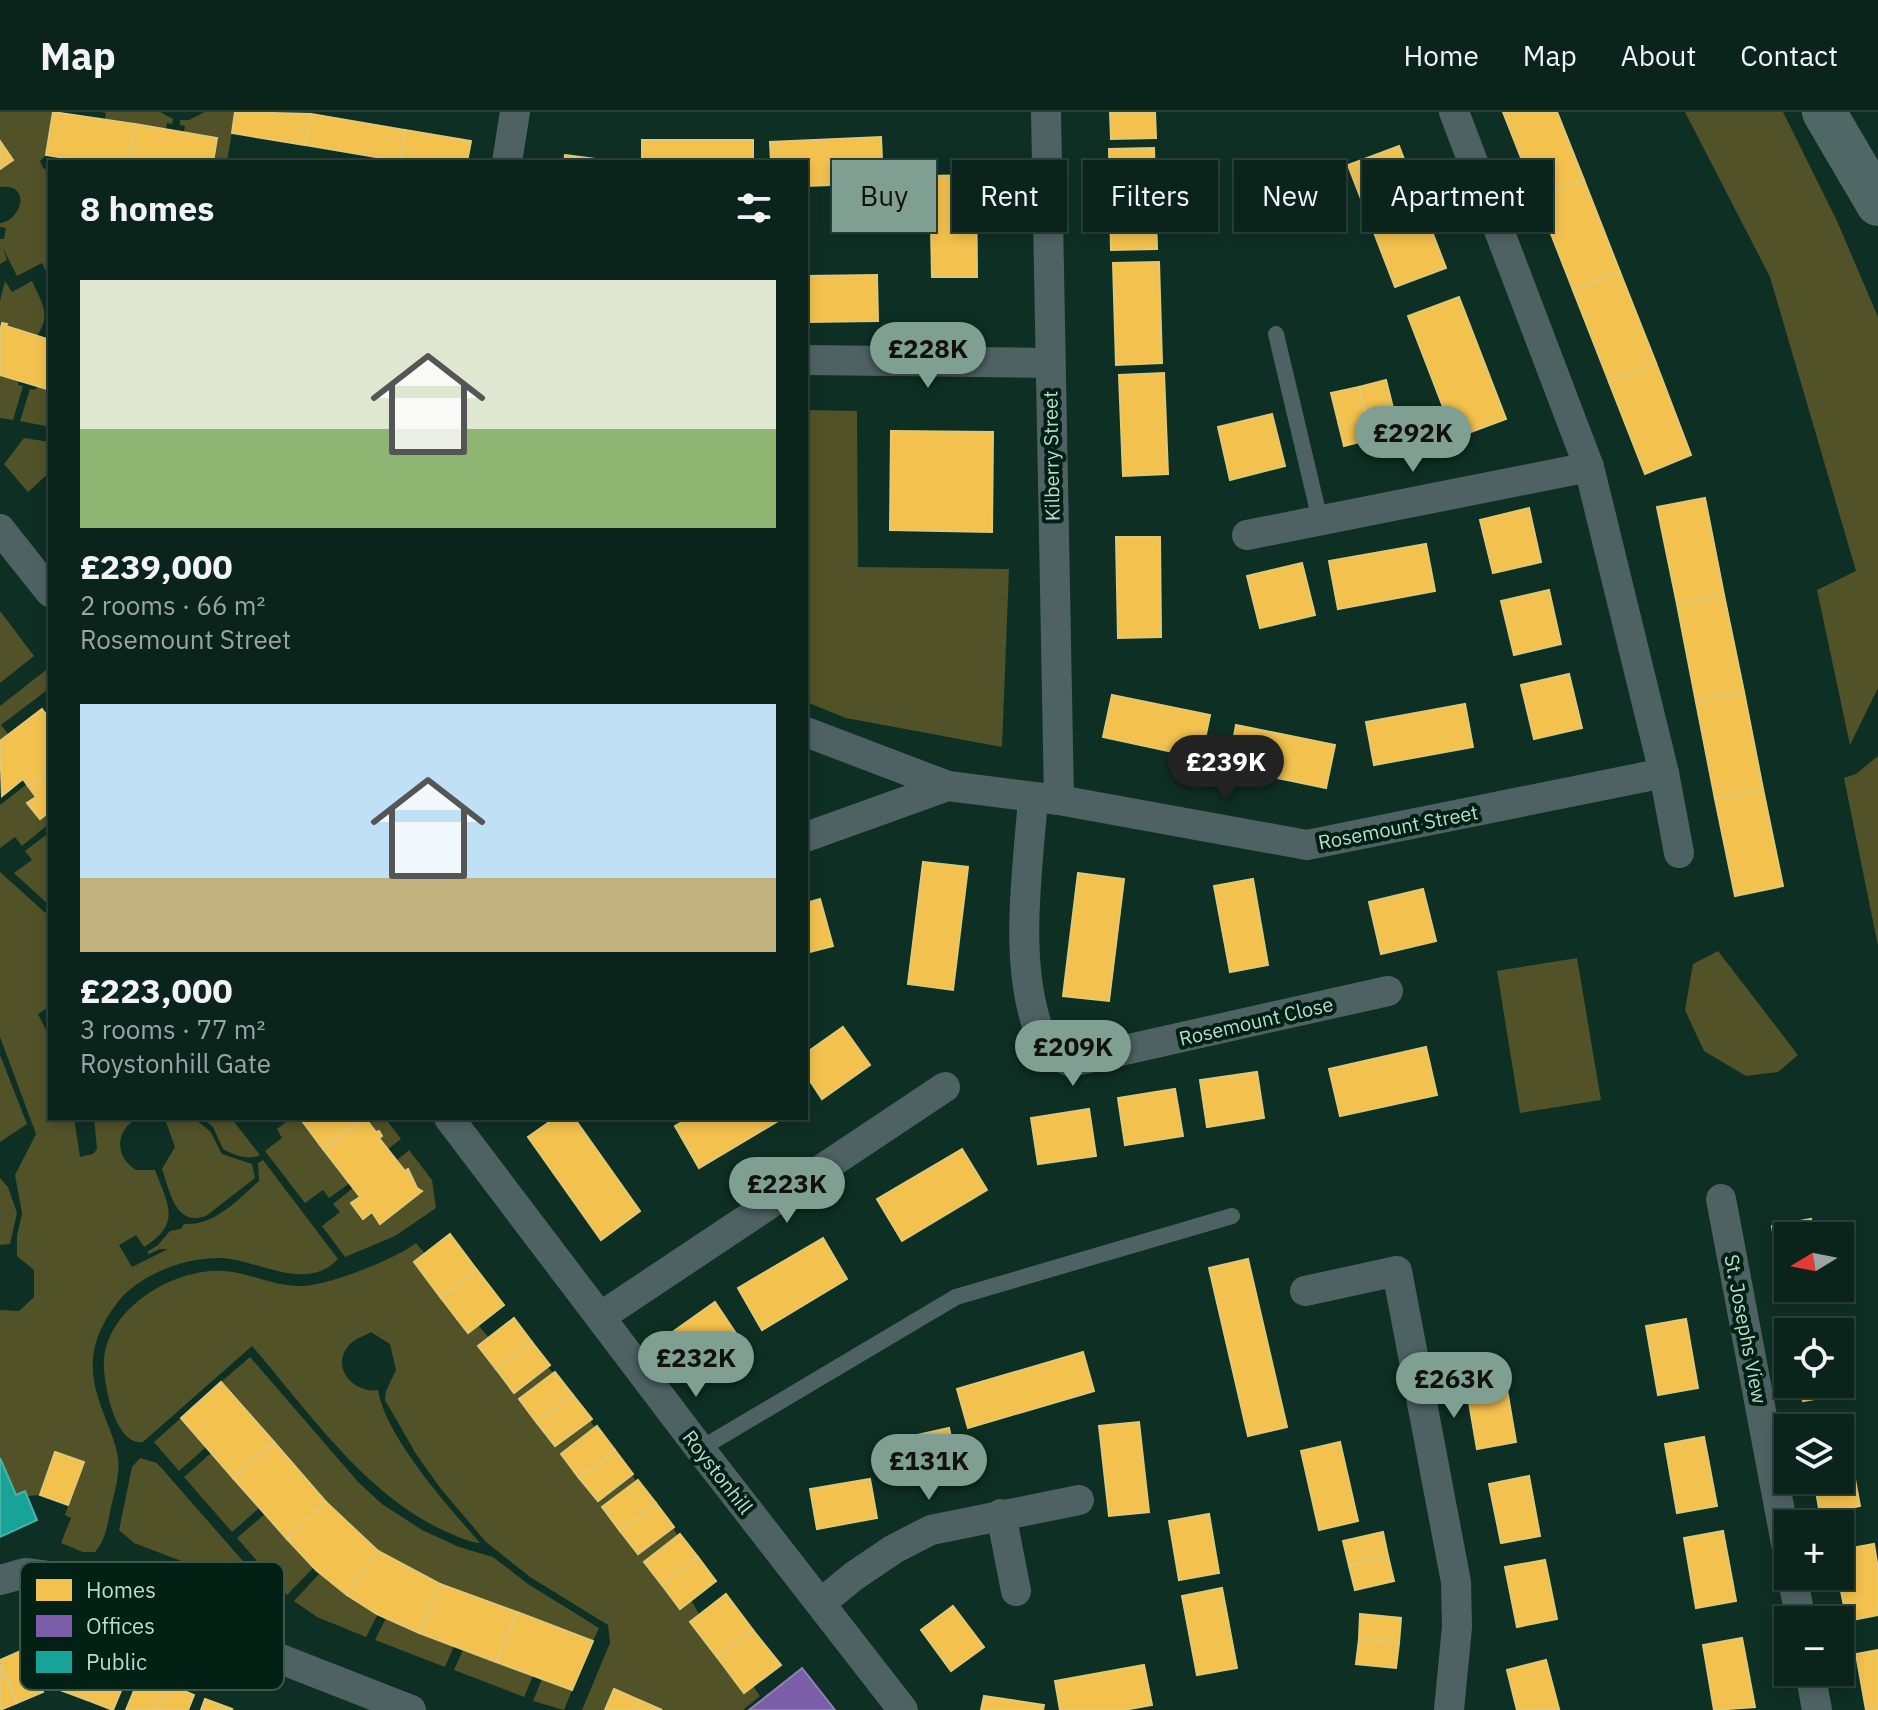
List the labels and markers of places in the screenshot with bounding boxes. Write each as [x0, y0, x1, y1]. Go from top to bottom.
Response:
pin: £228K [872, 322, 984, 390]
pin: £292K [1357, 406, 1469, 474]
pin: £239K [1170, 735, 1282, 803]
pin: £209K [1017, 1020, 1129, 1088]
pin: £223K [731, 1157, 843, 1225]
pin: £232K [640, 1331, 752, 1399]
pin: £263K [1398, 1352, 1510, 1420]
pin: £131K [873, 1434, 985, 1502]

